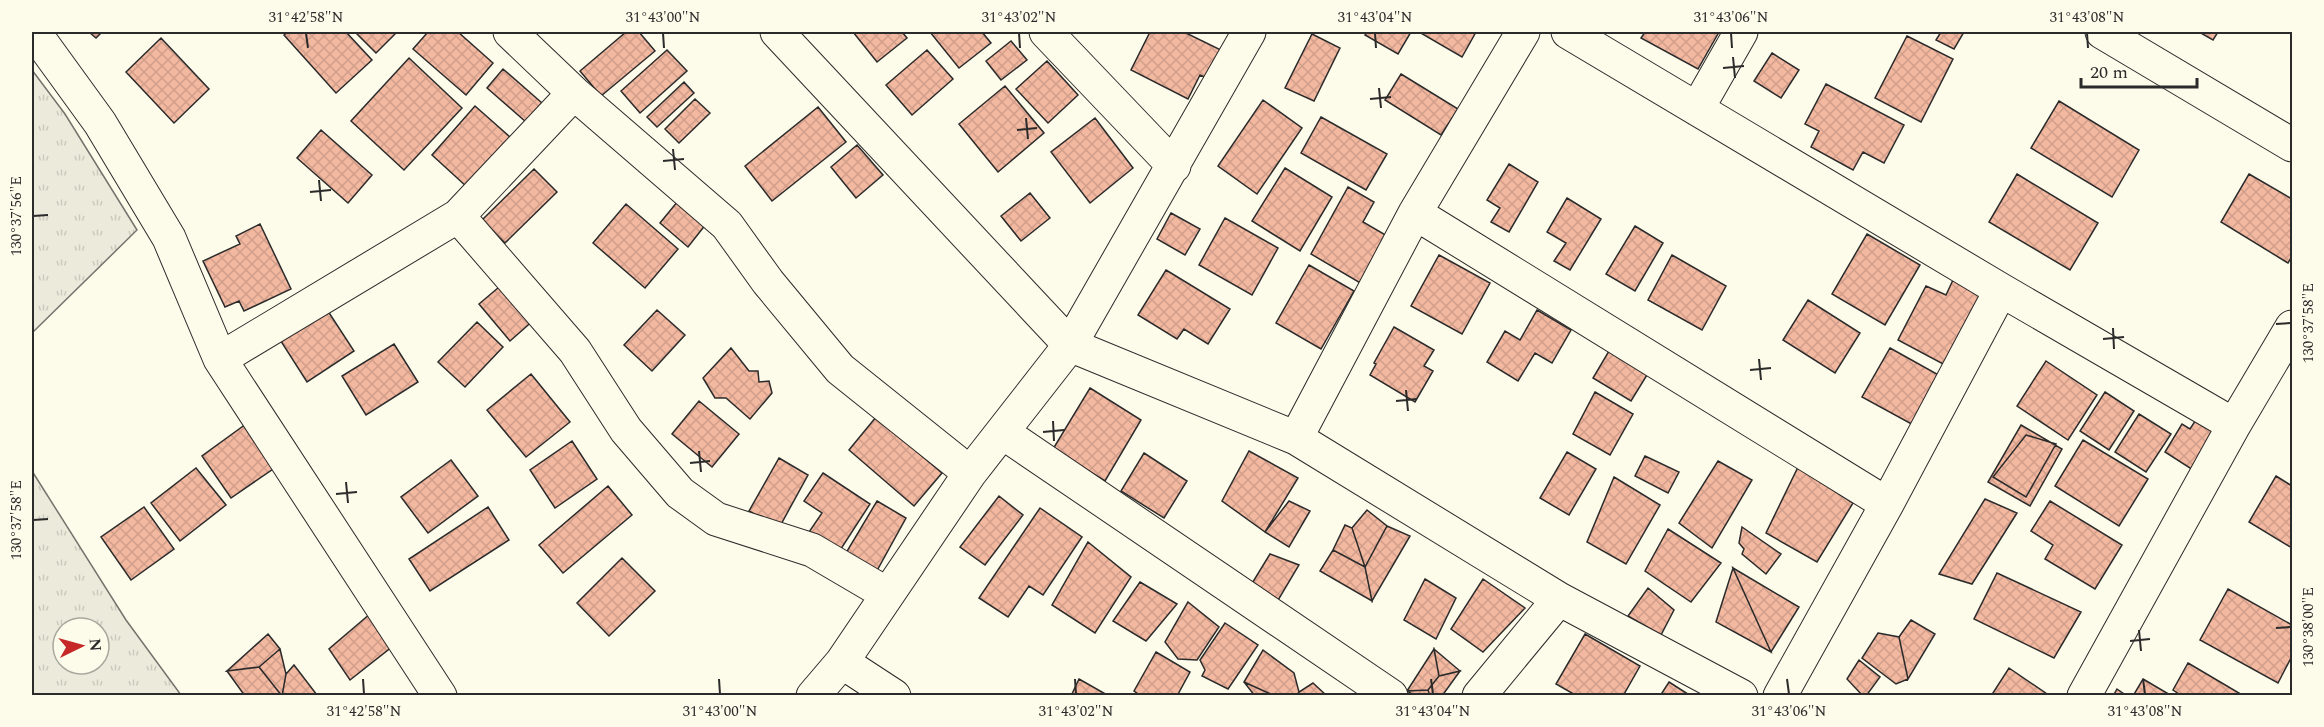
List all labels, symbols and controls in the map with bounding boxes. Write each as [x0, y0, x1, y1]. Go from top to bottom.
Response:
text: 31°42'58"N [269, 6, 344, 29]
text: 31°43'00"N [626, 6, 701, 29]
text: 31°43'02"N [982, 6, 1057, 29]
text: 31°43'04"N [1338, 6, 1413, 29]
text: 31°43'06"N [1694, 6, 1769, 29]
text: 31°43'08"N [2050, 6, 2125, 29]
scale bar [2081, 51, 2196, 89]
text: 20 m [2090, 59, 2128, 86]
text: 130°37'56"E [5, 176, 28, 256]
text: 130°37'58"E [2297, 283, 2320, 363]
text: 130°37'58"E [5, 480, 28, 560]
text: 130°38'00"E [2297, 587, 2320, 667]
north arrow [51, 616, 111, 676]
text: N [82, 637, 107, 652]
text: 31°42'58"N [327, 700, 402, 723]
text: 31°43'00"N [683, 700, 758, 723]
text: 31°43'02"N [1039, 700, 1114, 723]
text: 31°43'04"N [1396, 700, 1471, 723]
text: 31°43'06"N [1752, 700, 1827, 723]
text: 31°43'08"N [2108, 700, 2183, 723]

